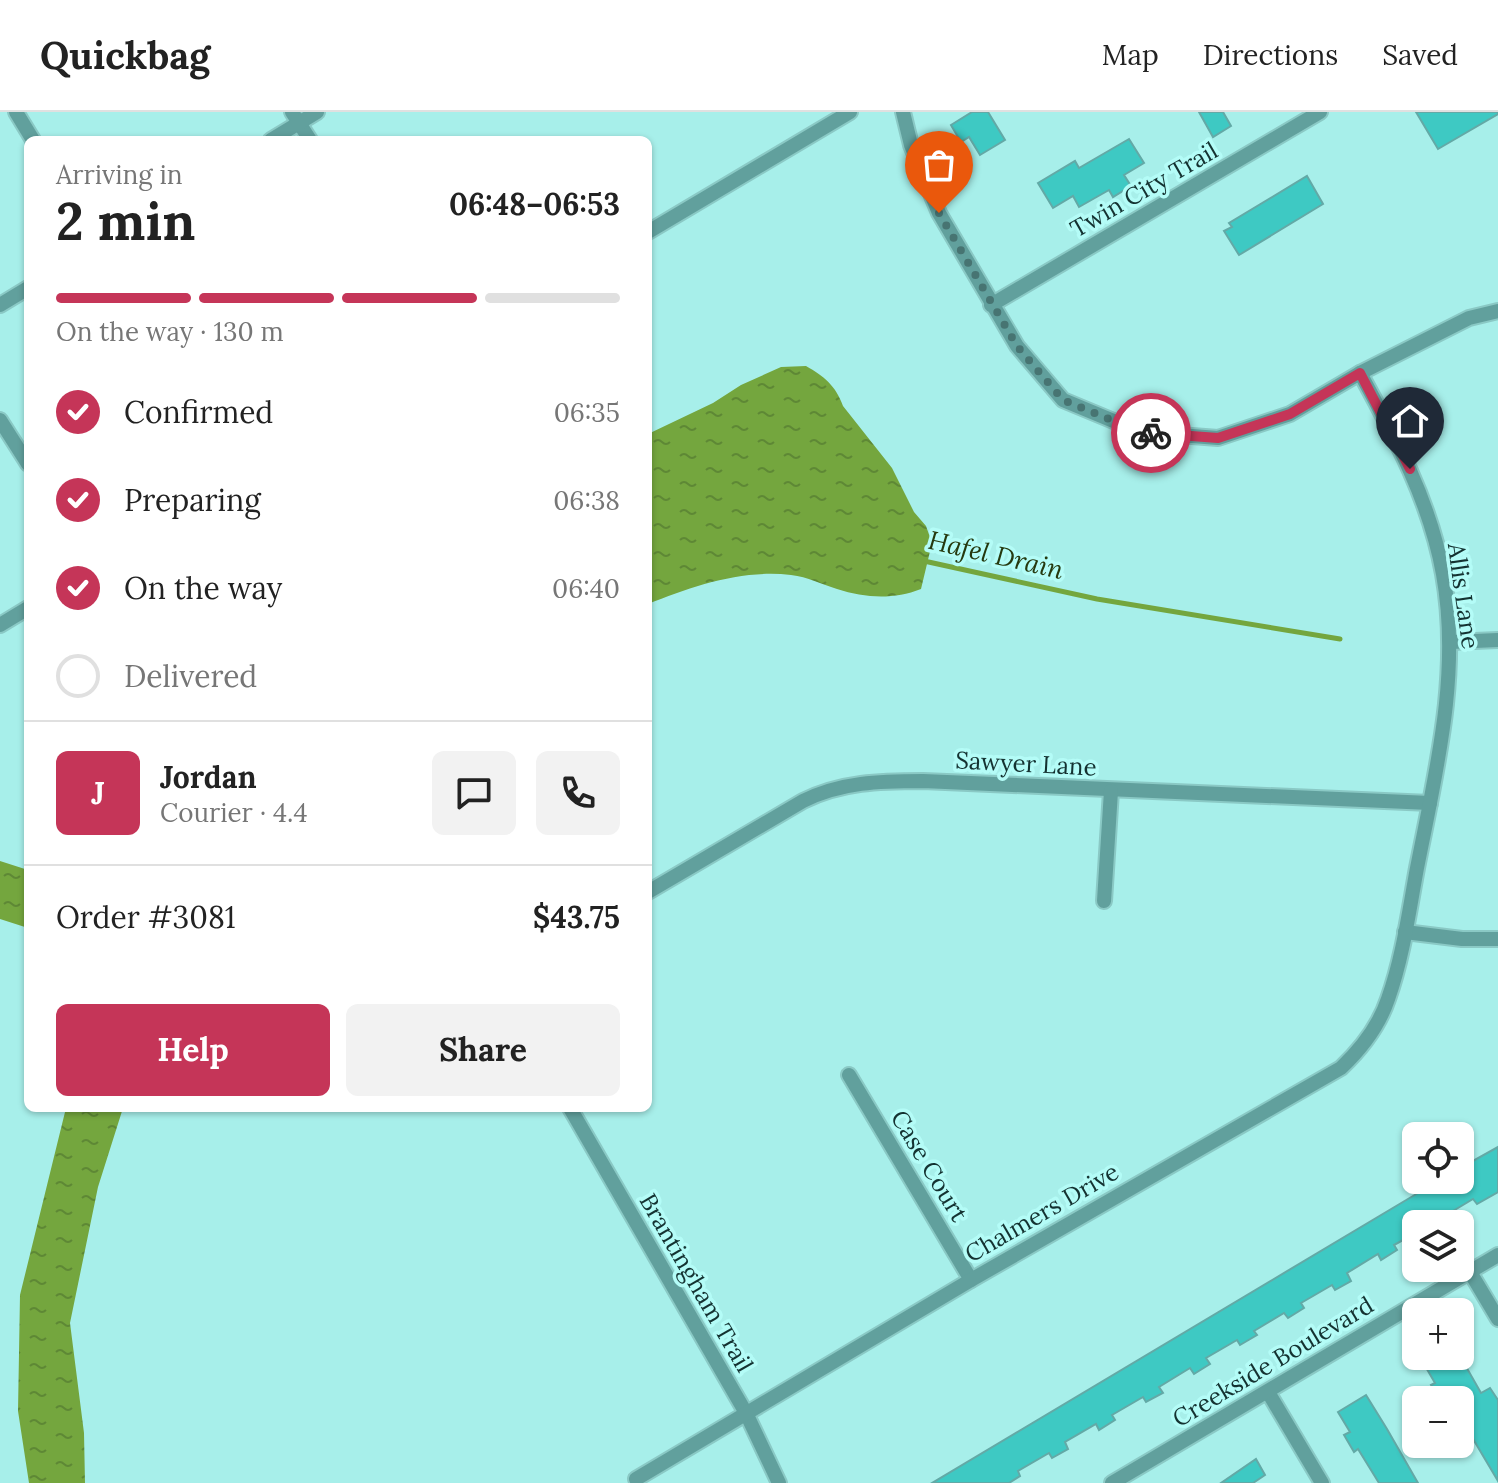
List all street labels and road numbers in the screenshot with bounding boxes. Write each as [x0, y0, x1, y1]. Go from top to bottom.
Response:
street label: Twin City Trail [1064, 135, 1223, 244]
street label: Allis Lane [1441, 540, 1486, 651]
street label: Sawyer Lane [955, 744, 1097, 783]
street label: Case Court [884, 1104, 975, 1228]
street label: Chalmers Drive [959, 1156, 1124, 1269]
street label: Brantingham Trail [633, 1188, 760, 1378]
street label: Creekside Boulevard [1167, 1289, 1379, 1434]

